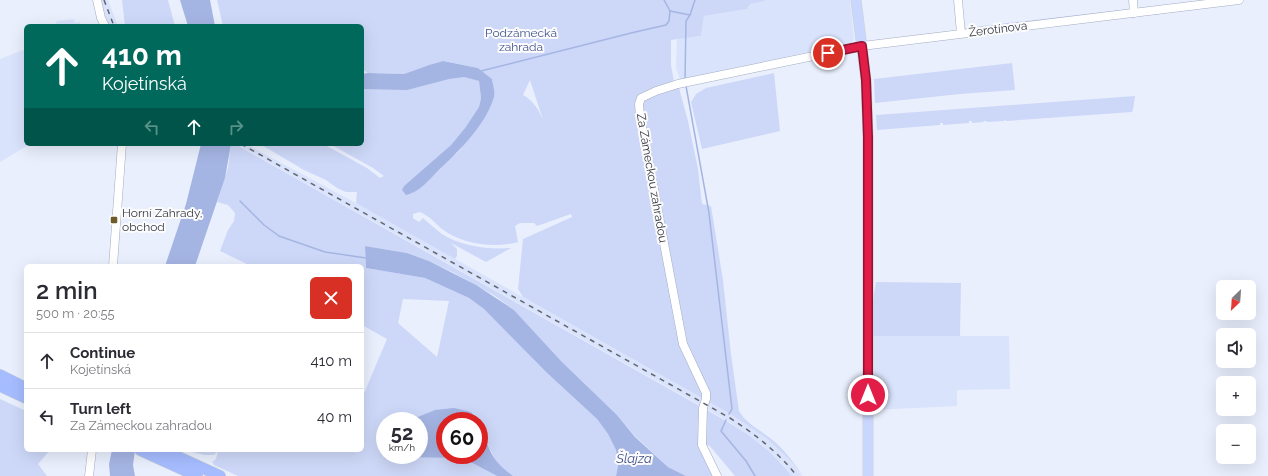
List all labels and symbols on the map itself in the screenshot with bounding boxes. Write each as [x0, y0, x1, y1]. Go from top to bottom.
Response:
street label: Žerotínova [968, 18, 1028, 40]
park label: Podzámecká zahrada [485, 26, 557, 54]
pin [811, 36, 845, 70]
street label: Za Zámeckou zahradou [634, 112, 670, 244]
place label: Horní Zahrady, obchod [122, 206, 202, 234]
marker: Horní Zahrady, obchod [109, 215, 119, 225]
north arrow [1216, 280, 1256, 320]
position arrow [847, 374, 889, 416]
speed limit sign: 60 [436, 412, 488, 464]
water label: Šlajza [615, 450, 652, 466]

